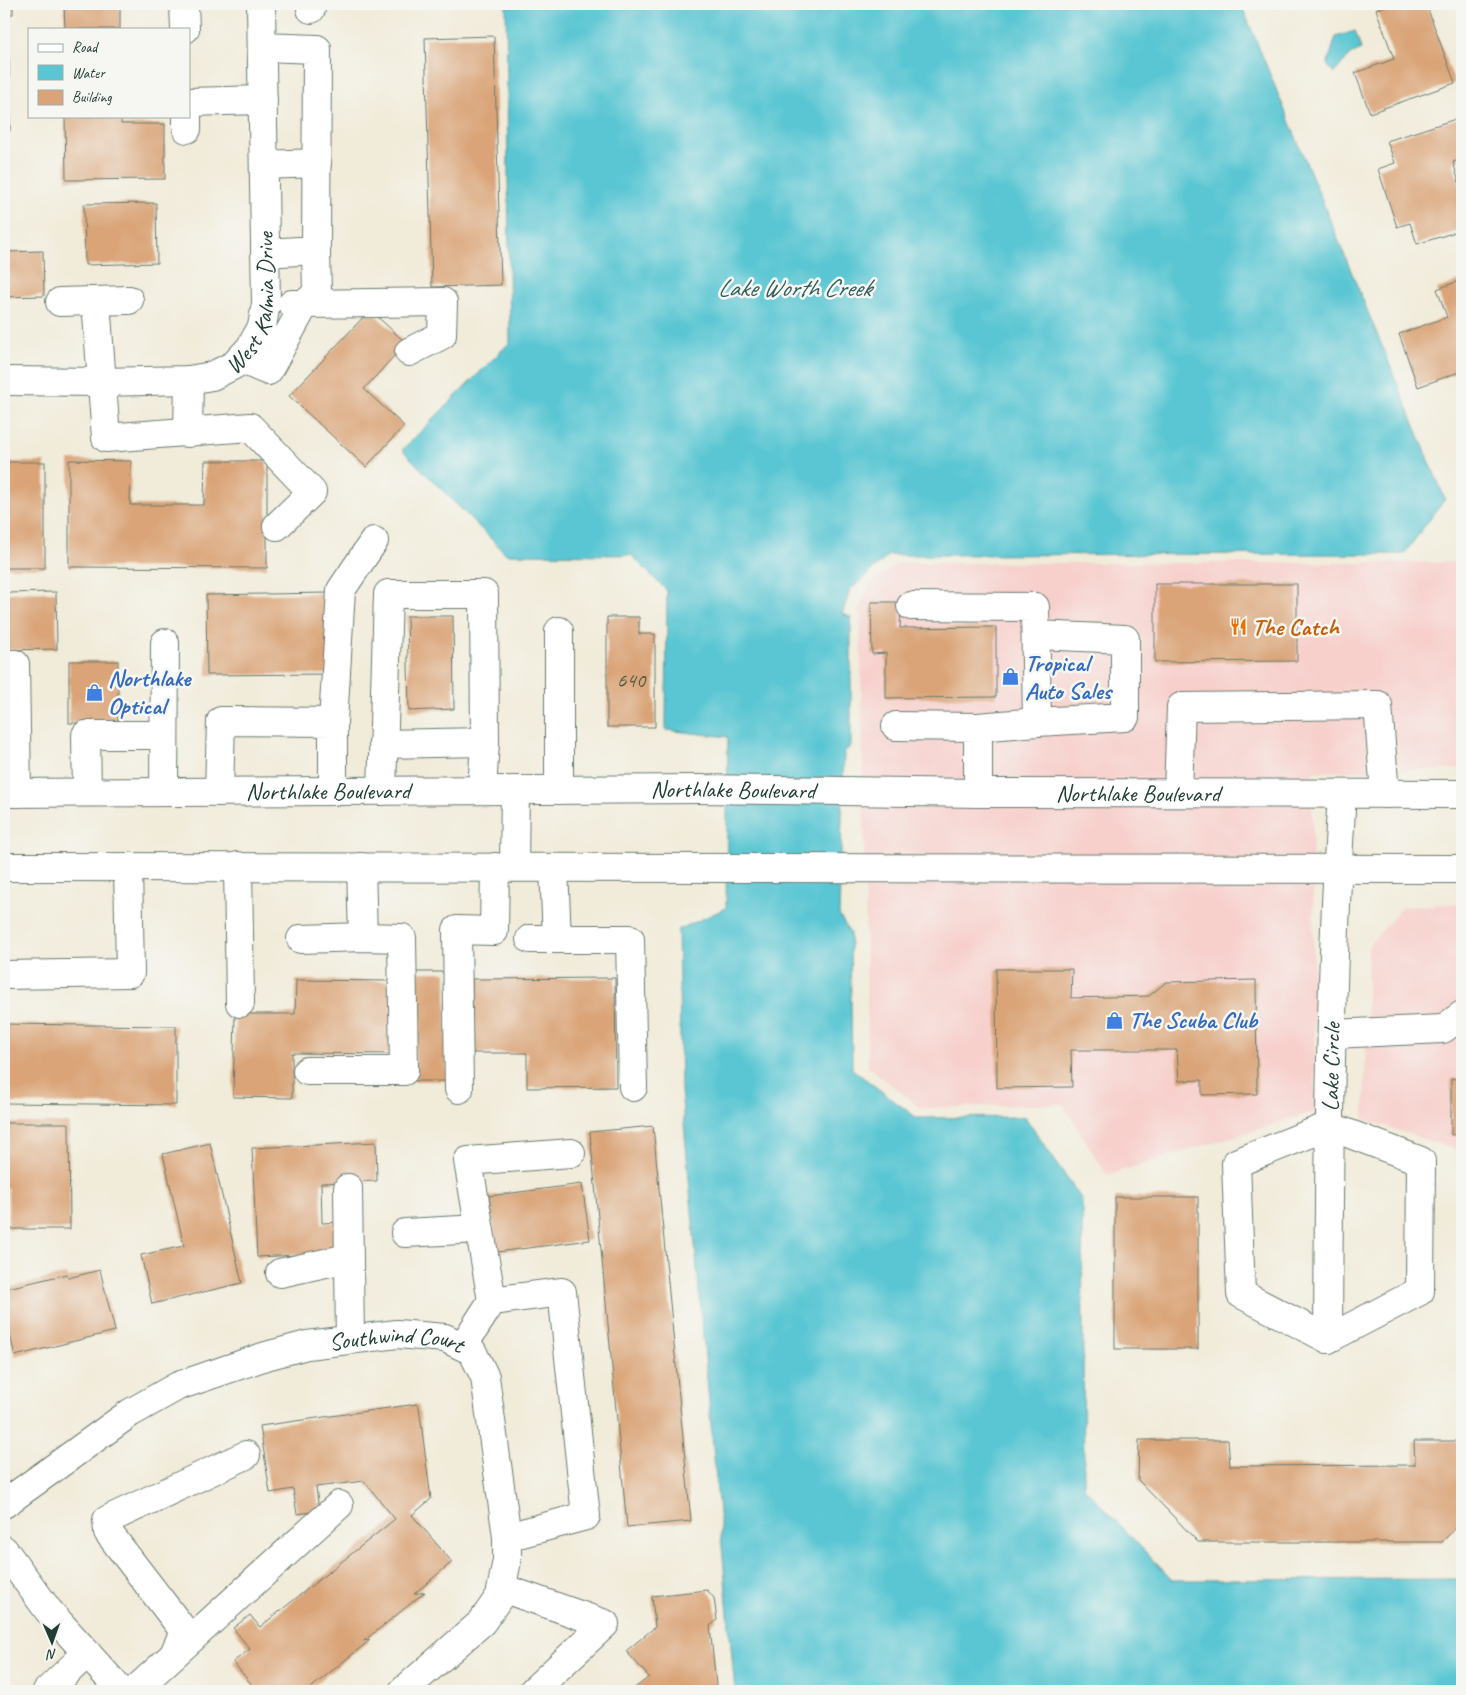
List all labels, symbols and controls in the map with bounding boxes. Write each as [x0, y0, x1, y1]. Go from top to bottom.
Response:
legend [28, 28, 190, 118]
text: Road [72, 38, 99, 57]
text: Water [72, 64, 106, 83]
text: Building [72, 88, 112, 107]
street label: West Kalmia Drive [219, 230, 281, 380]
water label: Lake Worth Creek [717, 272, 875, 304]
place label: The Catch [1252, 612, 1340, 642]
restaurant icon: The Catch [1228, 617, 1248, 637]
place label: Tropical Auto Sales [1025, 648, 1114, 706]
place label: Northlake Optical [108, 663, 192, 721]
house number: 640 [617, 667, 647, 693]
shop icon: Tropical Auto Sales [1001, 667, 1021, 687]
shop icon: Northlake Optical [84, 682, 104, 702]
street label: Northlake Boulevard [651, 774, 819, 806]
street label: Northlake Boulevard [246, 776, 414, 807]
street label: Northlake Boulevard [1056, 778, 1224, 809]
place label: The Scuba Club [1129, 1005, 1259, 1035]
shop icon: The Scuba Club [1105, 1010, 1125, 1030]
street label: Lake Circle [1315, 1020, 1347, 1112]
street label: Southwind Court [327, 1319, 471, 1361]
north arrow [28, 1618, 78, 1668]
text: N [45, 1646, 57, 1663]

